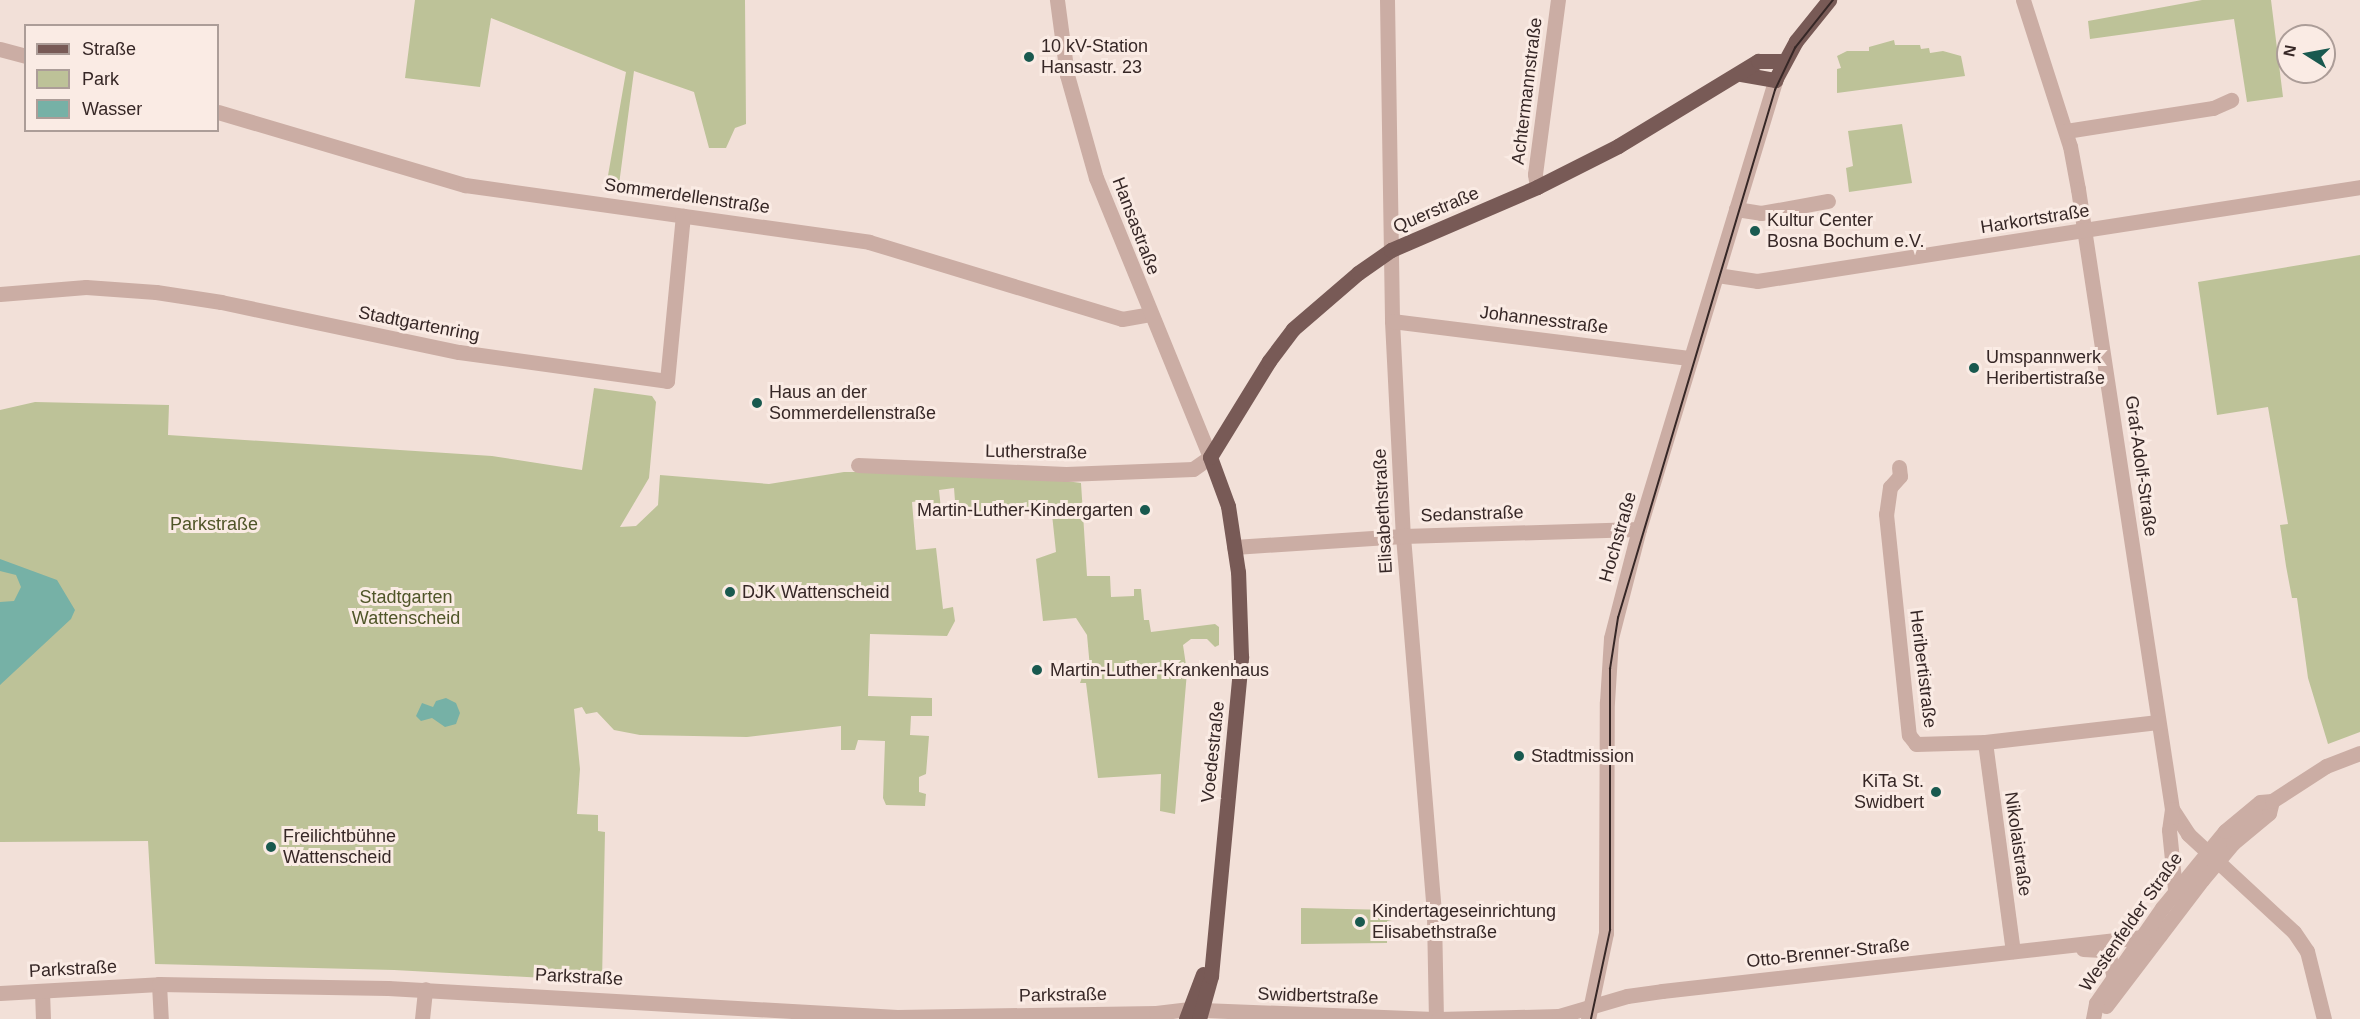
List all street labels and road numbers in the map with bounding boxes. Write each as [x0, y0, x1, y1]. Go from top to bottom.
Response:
street label: Achtermannstraße [1507, 16, 1547, 166]
street label: Sommerdellenstraße [603, 174, 771, 218]
street label: Hansastraße [1107, 174, 1165, 278]
street label: Querstraße [1390, 182, 1482, 238]
street label: Harkortstraße [1979, 200, 2091, 238]
street label: Johannesstraße [1479, 301, 1609, 339]
street label: Stadtgartenring [357, 302, 481, 346]
street label: Graf-Adolf-Straße [2120, 394, 2162, 538]
street label: Lutherstraße [985, 440, 1087, 464]
street label: Elisabethstraße [1369, 448, 1397, 574]
street label: Hochstraße [1595, 489, 1641, 585]
street label: Sedanstraße [1420, 501, 1524, 527]
street label: Heribertistraße [1905, 609, 1941, 729]
street label: Voedestraße [1197, 700, 1229, 804]
street label: Nikolaistraße [2000, 790, 2036, 898]
street label: Westenfelder Straße [2075, 848, 2187, 996]
street label: Otto-Brenner-Straße [1745, 934, 1911, 972]
street label: Parkstraße [28, 956, 118, 982]
street label: Parkstraße [534, 964, 624, 990]
street label: Parkstraße [1019, 983, 1107, 1007]
street label: Swidbertstraße [1257, 983, 1379, 1009]

